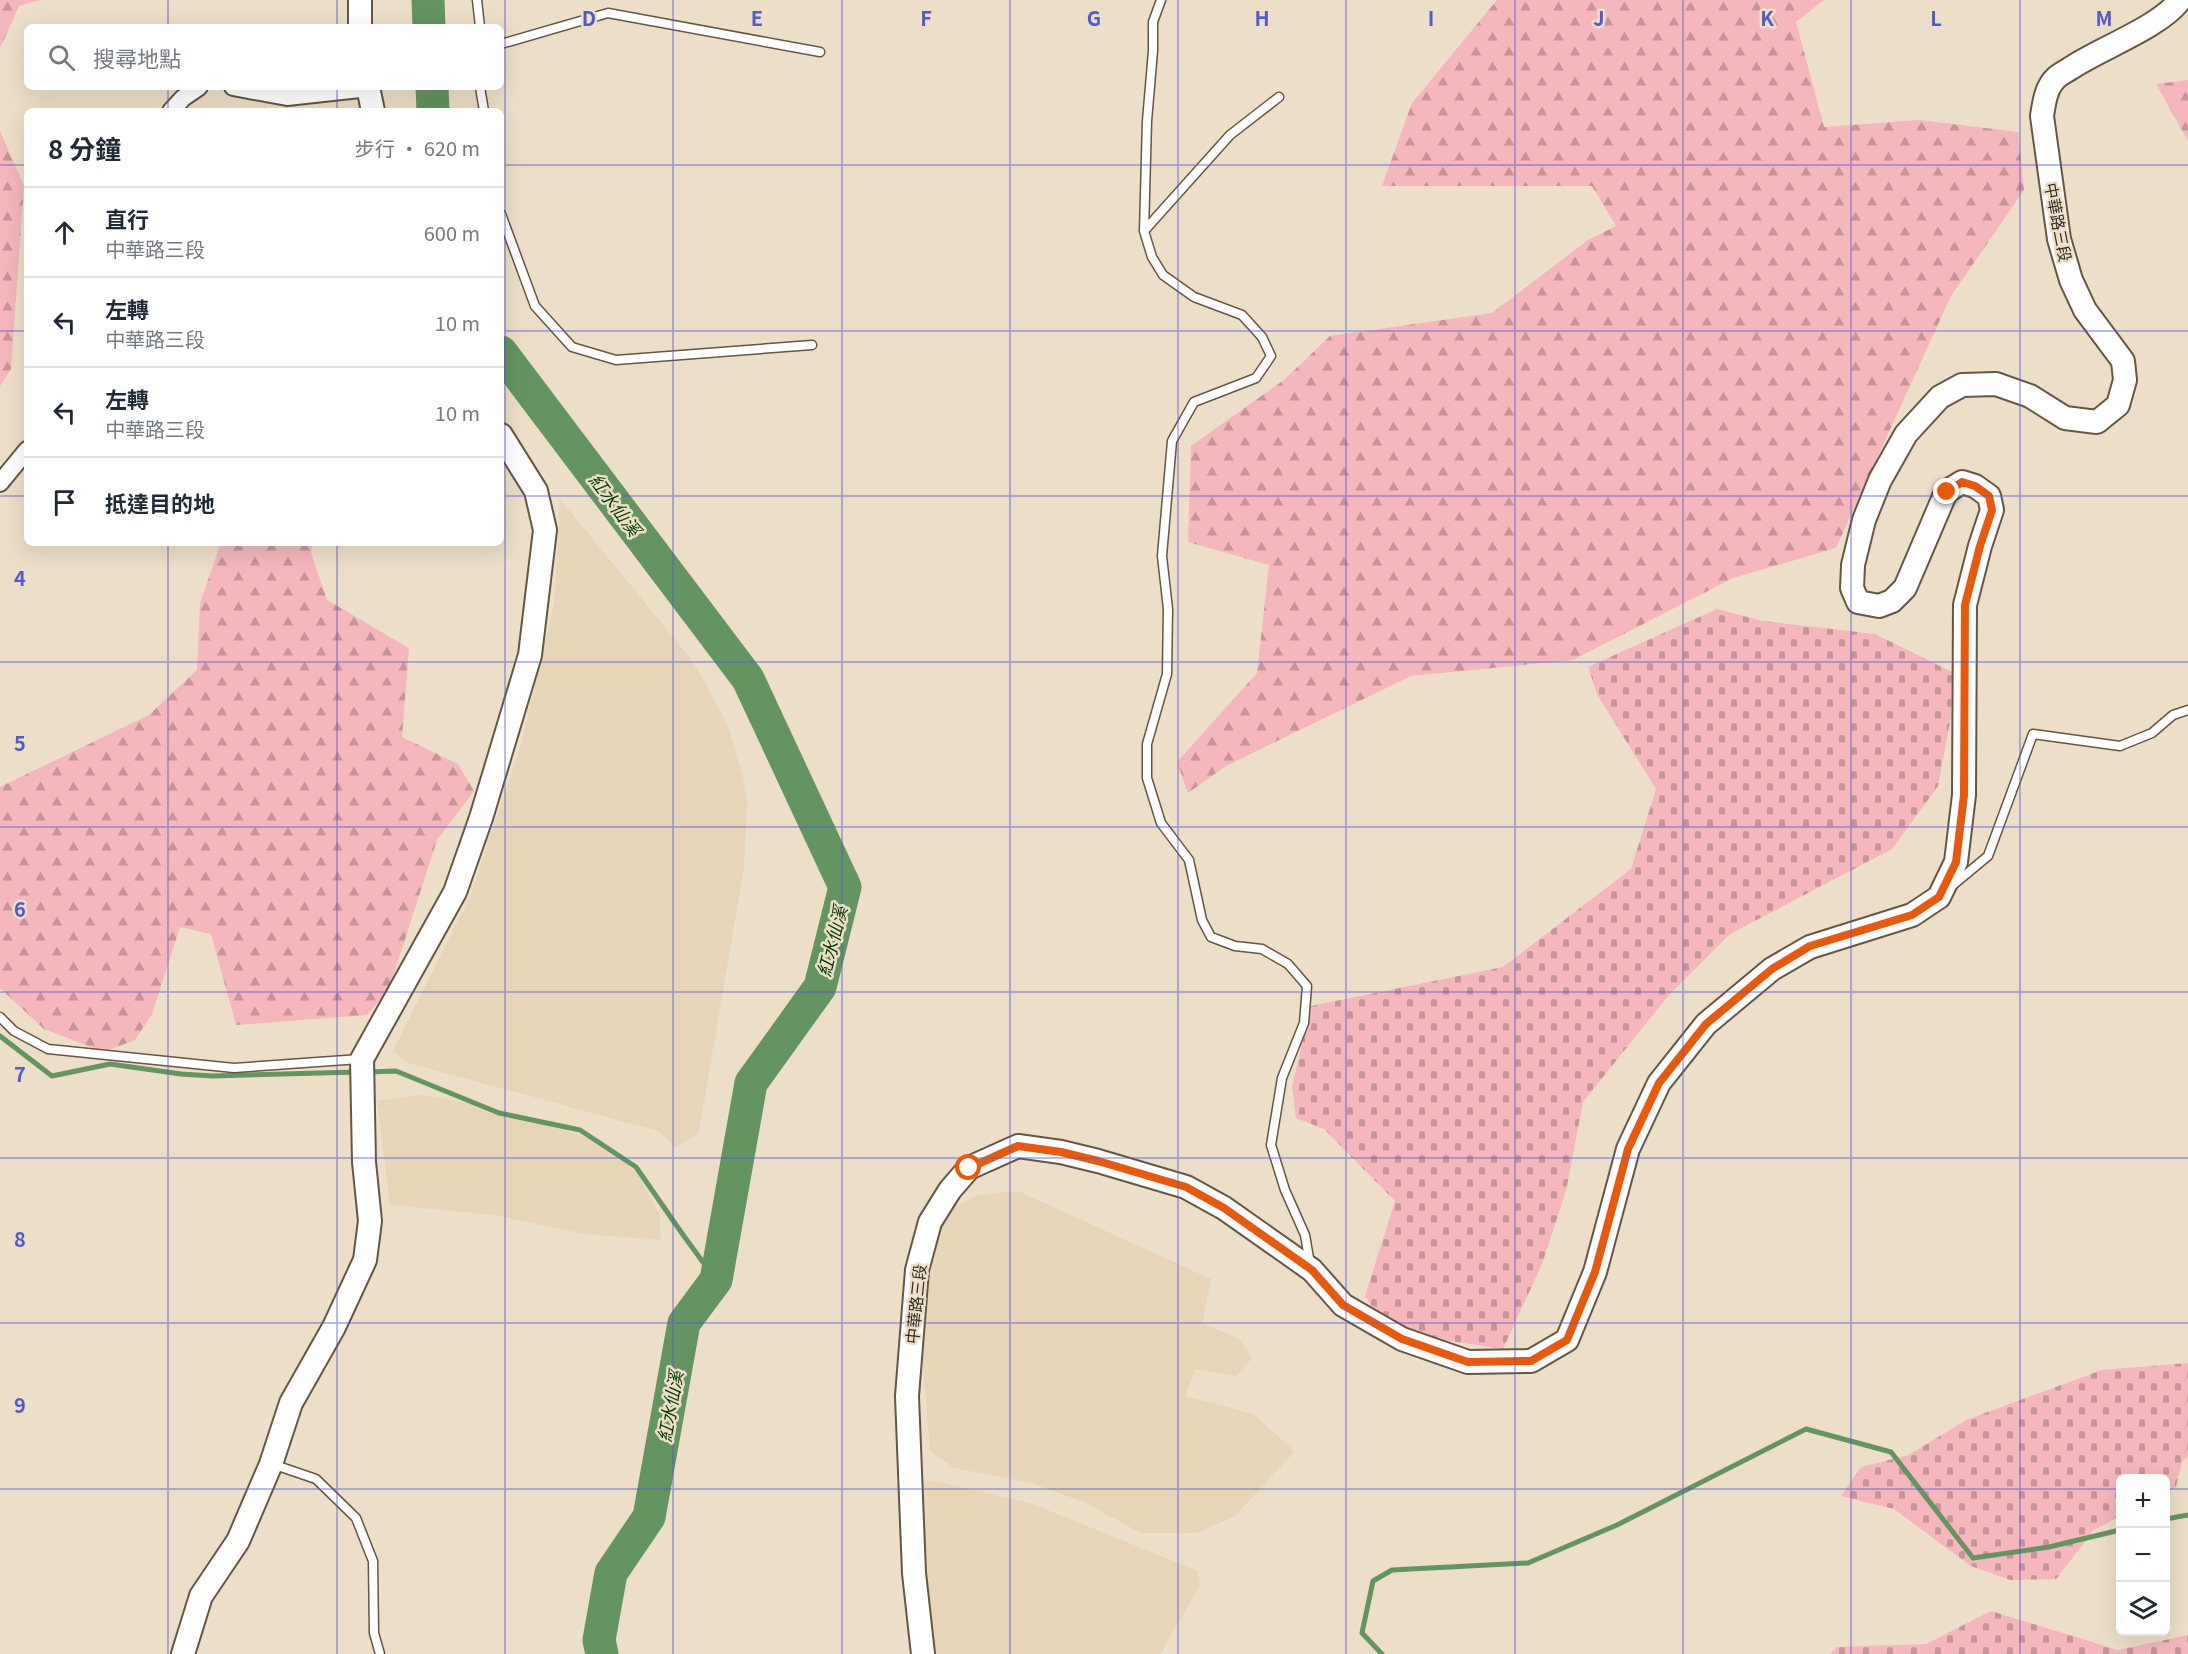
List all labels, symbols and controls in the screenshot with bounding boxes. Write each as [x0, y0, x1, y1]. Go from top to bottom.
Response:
text: D [582, 3, 596, 32]
text: E [751, 3, 763, 32]
text: F [920, 3, 932, 32]
text: G [1087, 3, 1101, 32]
text: H [1254, 3, 1270, 32]
text: I [1428, 3, 1434, 32]
text: J [1593, 3, 1605, 32]
text: K [1760, 3, 1774, 32]
text: L [1930, 3, 1942, 32]
text: M [2095, 3, 2113, 32]
search box [24, 24, 504, 90]
icon: search [45, 41, 78, 74]
text: 搜尋地點 [93, 41, 181, 73]
text: 8 分鐘 [48, 129, 121, 166]
text: 步行 · 620 m [355, 133, 480, 162]
street label: 中華路三段 [2040, 180, 2078, 264]
text: 直行 [105, 202, 149, 234]
icon: ahead [48, 216, 81, 249]
text: 600 m [424, 218, 480, 247]
text: 中華路三段 [105, 234, 205, 263]
text: 左轉 [105, 292, 149, 324]
icon: left [48, 306, 81, 339]
text: 10 m [435, 308, 480, 337]
text: 中華路三段 [105, 324, 205, 353]
text: 左轉 [105, 382, 149, 414]
icon: left [48, 396, 81, 429]
text: 10 m [435, 398, 480, 427]
text: 中華路三段 [105, 414, 205, 443]
water label: 紅水仙溪 [584, 467, 650, 543]
route end [1933, 478, 1959, 504]
icon: arrive [48, 486, 81, 519]
text: 抵達目的地 [105, 486, 215, 518]
text: 4 [14, 563, 26, 592]
text: 5 [14, 728, 26, 757]
text: 6 [14, 894, 26, 923]
water label: 紅水仙溪 [810, 900, 853, 979]
text: 7 [14, 1059, 26, 1088]
route start [955, 1154, 981, 1180]
text: 8 [14, 1224, 26, 1253]
street label: 中華路三段 [899, 1263, 931, 1345]
water label: 紅水仙溪 [650, 1365, 689, 1444]
text: 9 [14, 1390, 26, 1419]
map controls [2116, 1474, 2170, 1636]
button: + [2116, 1474, 2170, 1528]
button: − [2116, 1528, 2170, 1582]
button: layers [2116, 1582, 2170, 1636]

